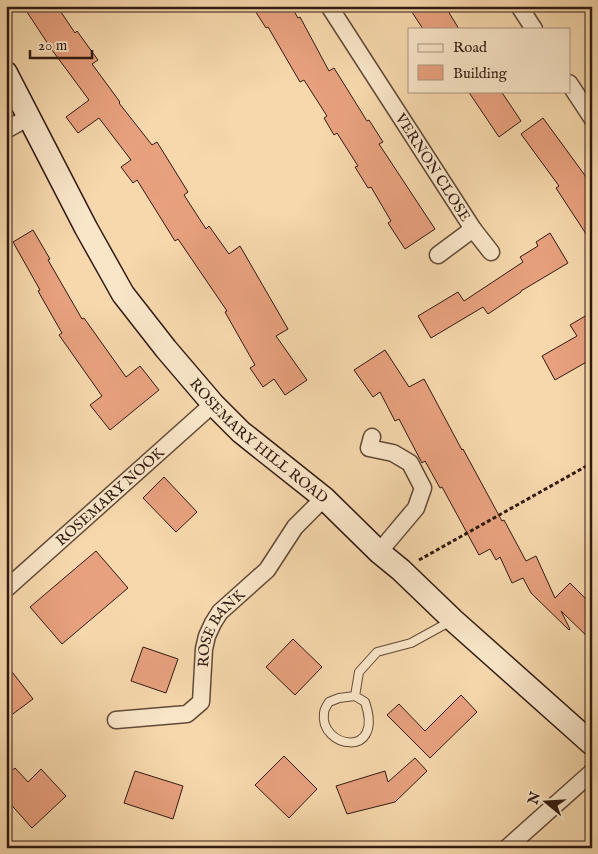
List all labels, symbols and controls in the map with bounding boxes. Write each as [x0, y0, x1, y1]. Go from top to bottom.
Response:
scale bar [30, 28, 92, 60]
legend [408, 28, 570, 92]
text: 20 m [38, 36, 68, 55]
text: Road [453, 38, 488, 57]
text: Building [453, 64, 508, 83]
street label: VERNON CLOSE [390, 109, 475, 225]
street label: ROSEMARY HILL ROAD [185, 374, 332, 508]
street label: ROSEMARY NOOK [52, 443, 168, 550]
street label: ROSE BANK [194, 585, 249, 668]
north arrow [520, 776, 570, 826]
text: N [524, 790, 545, 808]

